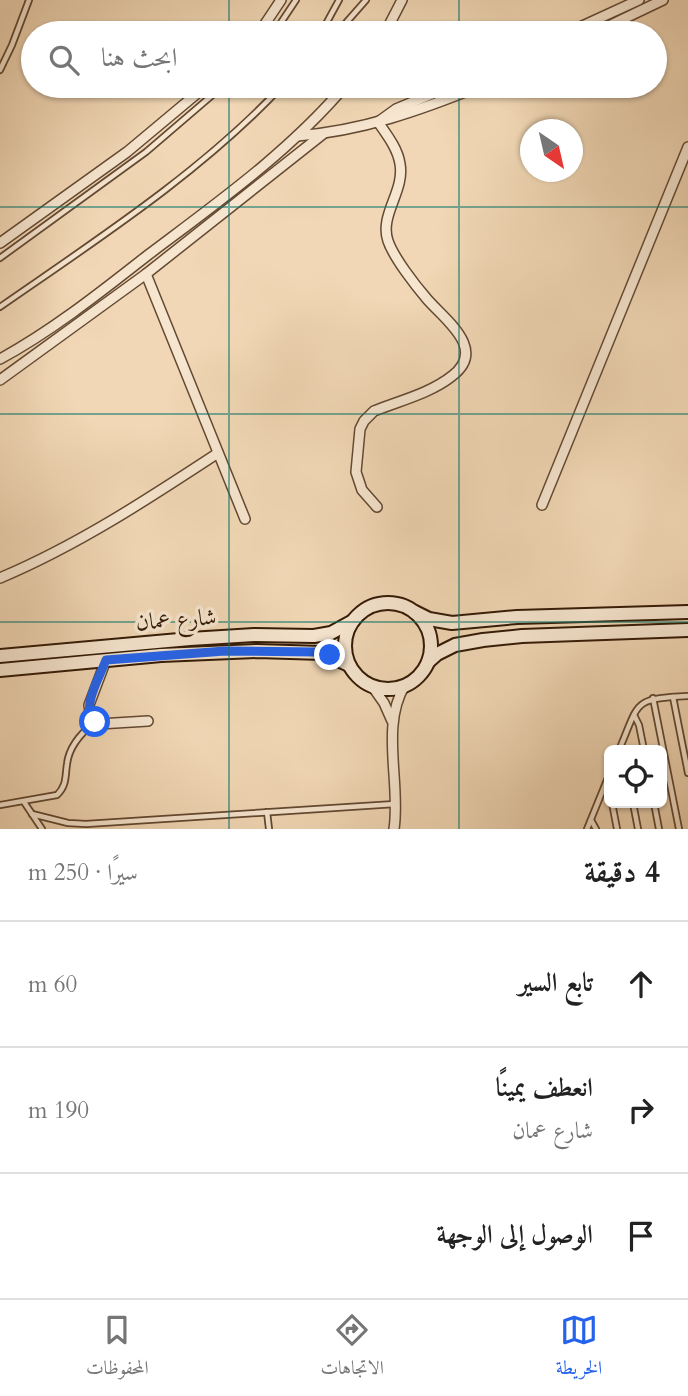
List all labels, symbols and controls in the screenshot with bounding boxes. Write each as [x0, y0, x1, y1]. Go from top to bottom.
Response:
search box [21, 21, 667, 98]
text: ابحث هنا [101, 40, 177, 75]
icon: search [45, 41, 83, 79]
north arrow [520, 119, 583, 182]
street label: شارع عمان [135, 601, 218, 642]
route end [314, 639, 345, 670]
route start [79, 706, 110, 737]
map controls [604, 745, 667, 808]
button: locate [604, 745, 667, 808]
text: 4 دقيقة [584, 852, 660, 893]
text: سيرًا · 250 m [28, 857, 138, 888]
text: تابع السير [518, 965, 593, 1000]
icon: ahead [622, 965, 660, 1003]
text: 60 m [28, 969, 77, 1000]
text: انعطف يمينًا [495, 1070, 593, 1105]
icon: right [622, 1091, 660, 1129]
text: 190 m [28, 1095, 89, 1126]
text: شارع عمان [512, 1115, 593, 1146]
text: الوصول إلى الوجهة [437, 1217, 593, 1252]
icon: arrive [622, 1217, 660, 1255]
tab: المحفوظات [86, 1311, 149, 1386]
tab: الاتجاهات [321, 1311, 384, 1386]
tab: الخريطة [556, 1311, 602, 1386]

